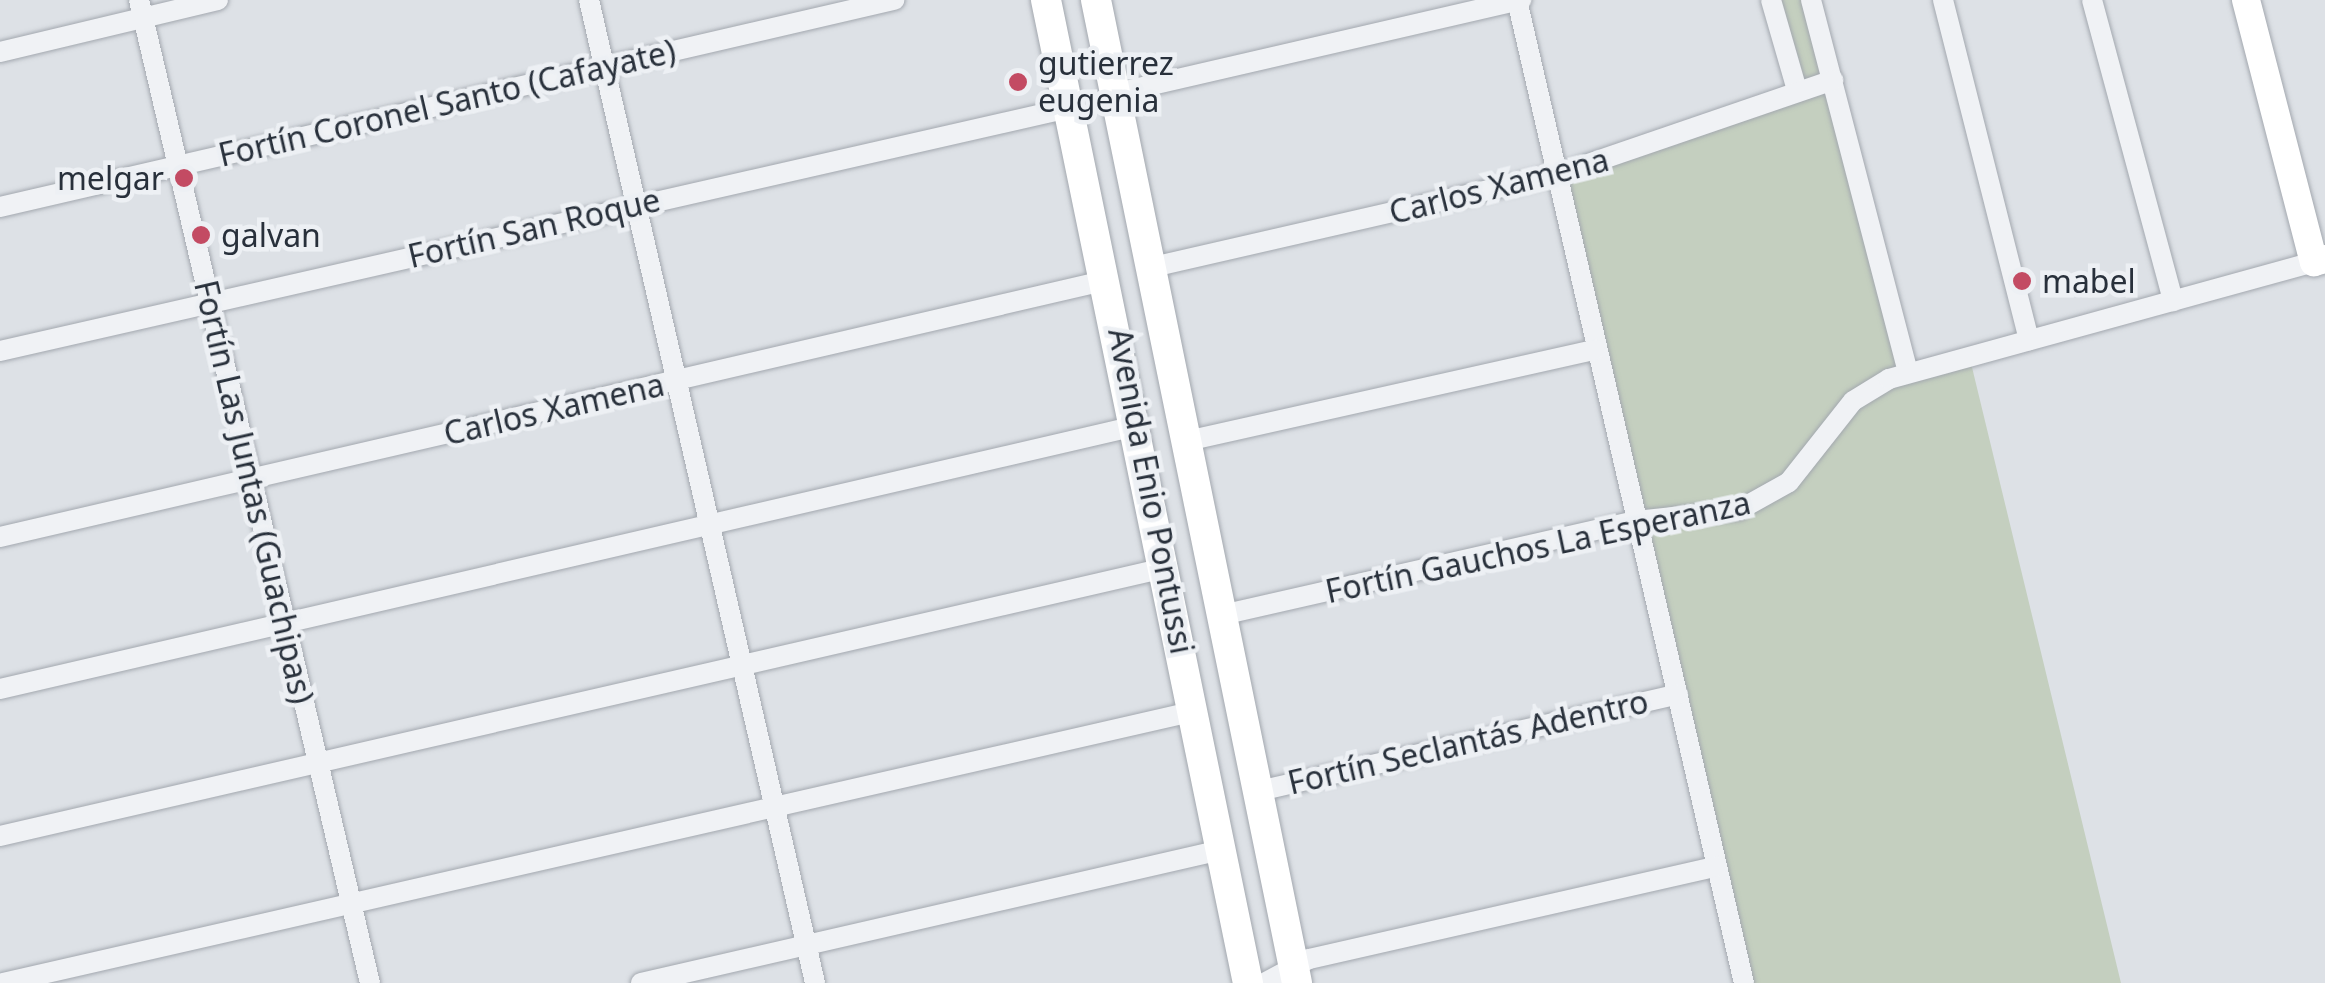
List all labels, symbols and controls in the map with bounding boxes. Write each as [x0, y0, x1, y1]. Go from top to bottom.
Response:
street label: Fortín Coronel Santo (Cafayate) [215, 32, 679, 174]
place label: gutierrez eugenia [1038, 45, 1174, 120]
marker: gutierrez eugenia [1007, 71, 1029, 93]
street label: Carlos Xamena [1385, 140, 1613, 232]
place label: melgar [57, 159, 164, 197]
marker: melgar [173, 167, 195, 189]
street label: Fortín San Roque [404, 180, 664, 276]
place label: galvan [221, 216, 321, 254]
marker: galvan [190, 224, 212, 246]
place label: mabel [2042, 262, 2136, 300]
marker: mabel [2011, 270, 2033, 292]
street label: Fortín Las Juntas (Guachipas) [187, 277, 321, 707]
street label: Avenida Enio Pontussi [1101, 325, 1201, 657]
street label: Carlos Xamena [440, 365, 668, 453]
street label: Fortín Gauchos La Esperanza [1322, 483, 1754, 611]
street label: Fortín Seclantás Adentro [1284, 682, 1652, 802]

